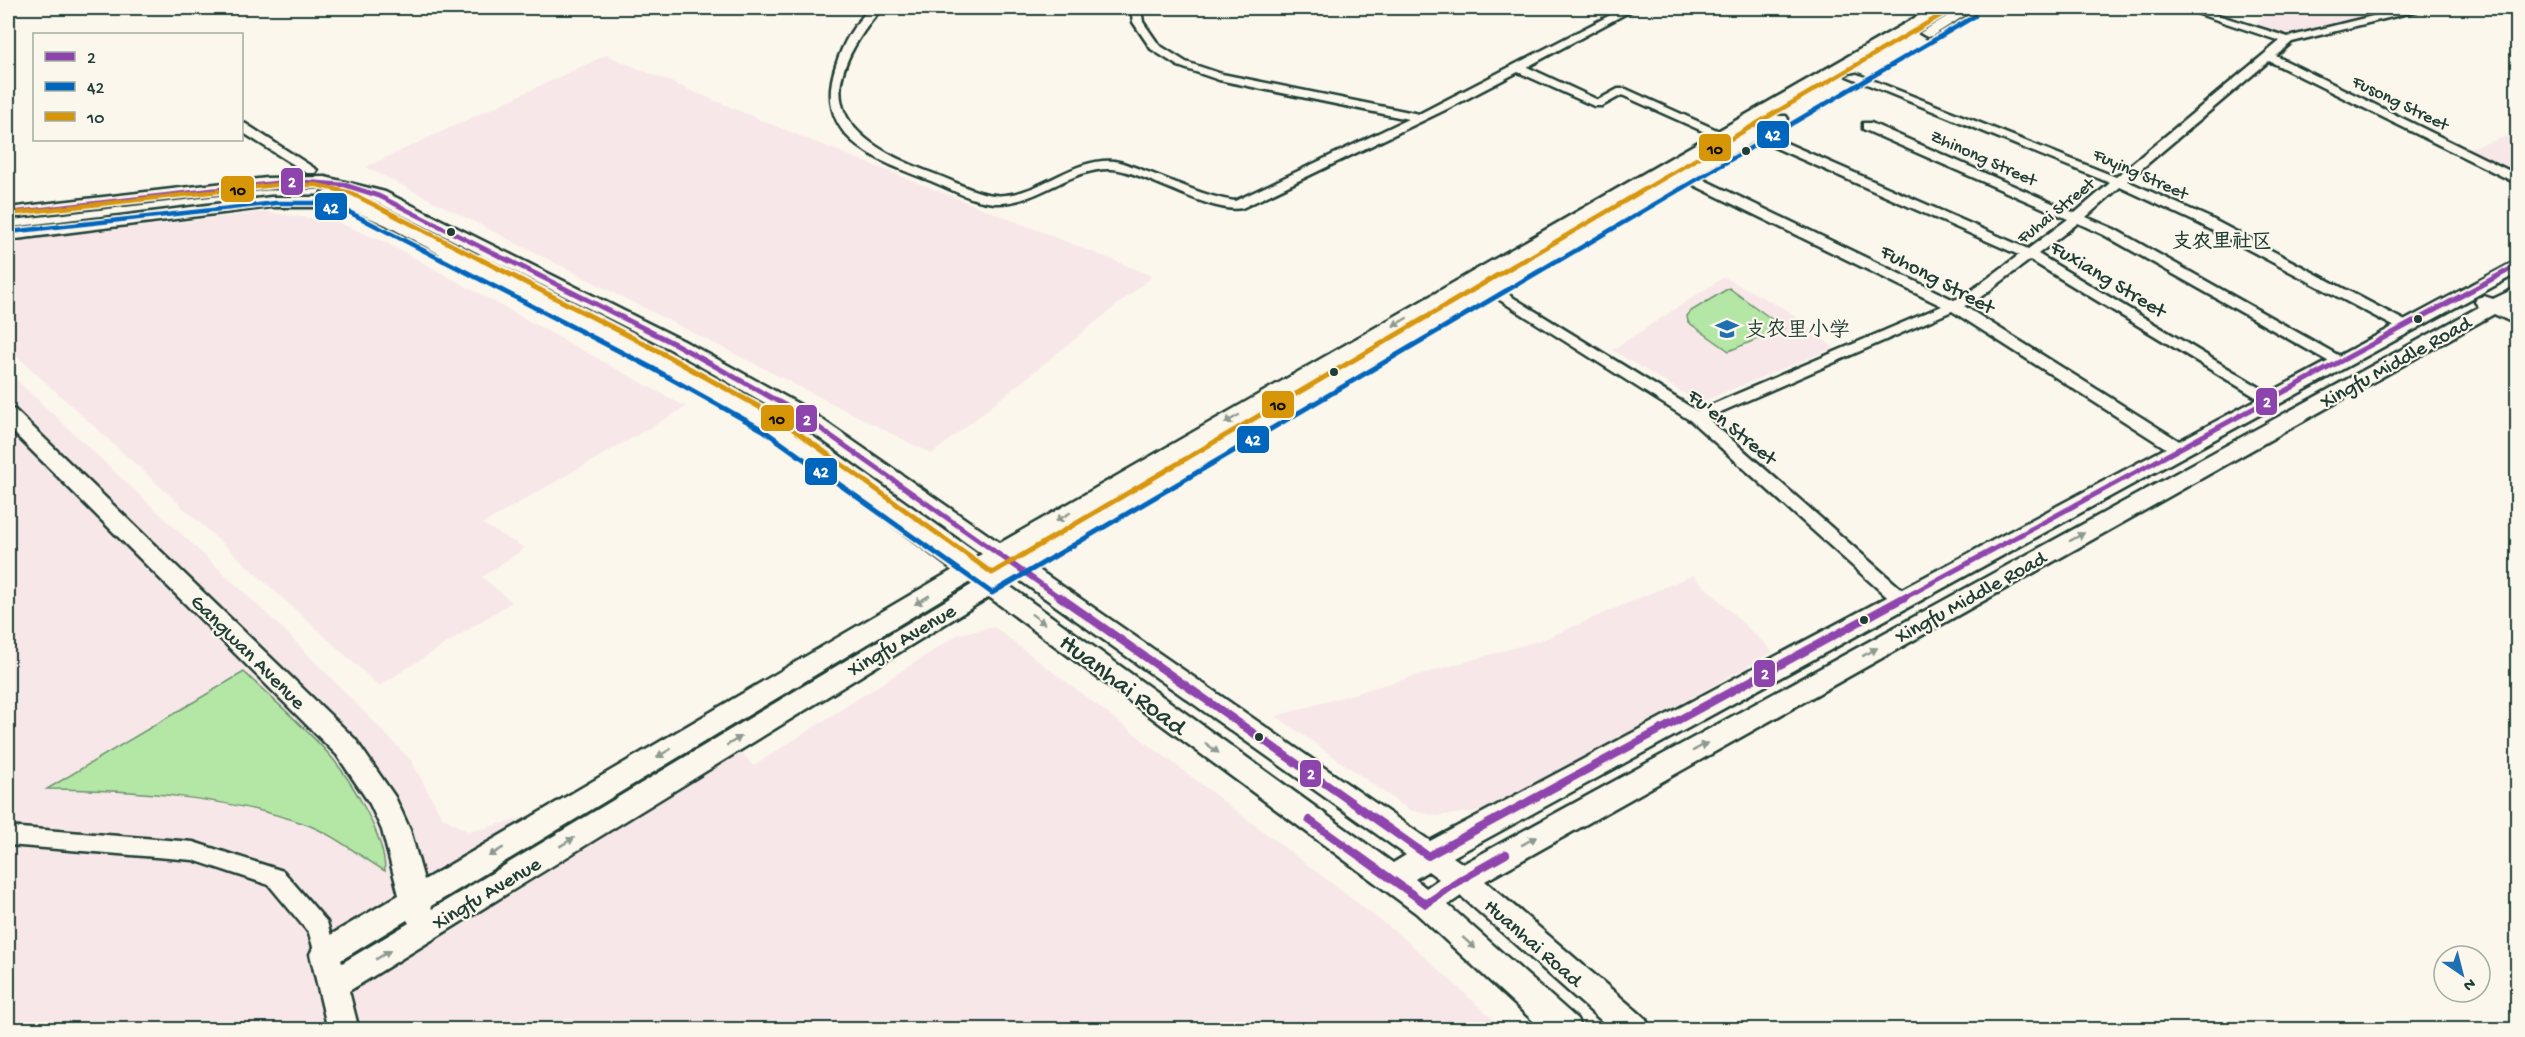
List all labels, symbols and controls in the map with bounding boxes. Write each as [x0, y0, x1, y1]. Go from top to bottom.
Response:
legend [33, 33, 243, 141]
text: 2 [87, 49, 96, 70]
street label: Fusong Street [2347, 71, 2453, 137]
text: 42 [87, 79, 105, 100]
text: 10 [86, 109, 105, 130]
line badge: 42 [1756, 120, 1790, 149]
street label: Zhinong Street [1927, 126, 2041, 193]
text: 42 [1764, 128, 1781, 147]
line badge: 10 [1698, 133, 1732, 162]
text: 10 [1706, 142, 1723, 161]
unlabelled marker [1740, 145, 1752, 157]
street label: Fuying Street [2088, 145, 2192, 206]
line badge: 2 [280, 167, 304, 196]
street label: Fuhai Street [2013, 173, 2101, 250]
line badge: 10 [220, 175, 255, 203]
text: 2 [288, 175, 296, 194]
text: 10 [229, 183, 246, 202]
line badge: 42 [314, 192, 348, 221]
text: 42 [322, 201, 339, 220]
unlabelled marker [445, 226, 457, 238]
district label: 支农里社区 [2172, 230, 2272, 255]
street label: Fuxiang Street [2044, 236, 2172, 327]
street label: Fuhong Street [1874, 240, 2000, 323]
street label: Xingfu Middle Road [2316, 311, 2478, 416]
unlabelled marker [2412, 313, 2424, 325]
one-way arrow [1392, 316, 1408, 327]
school or university icon: 支农里小学 [1714, 316, 1740, 342]
place label: 支农里小学 [1745, 318, 1850, 345]
unlabelled marker [1328, 366, 1340, 378]
street label: Fu'en Street [1680, 384, 1782, 474]
line badge: 2 [2255, 387, 2278, 416]
line badge: 10 [1261, 390, 1295, 419]
text: 2 [2263, 395, 2271, 414]
text: 10 [1269, 398, 1286, 417]
line badge: 10 [760, 404, 795, 432]
line badge: 2 [795, 404, 818, 433]
text: 10 [768, 412, 785, 431]
text: 2 [803, 413, 811, 432]
one-way arrow [1224, 414, 1240, 425]
line badge: 42 [1236, 425, 1270, 454]
text: 42 [1244, 433, 1261, 452]
line badge: 42 [804, 457, 838, 486]
text: 42 [812, 465, 829, 484]
one-way arrow [1054, 512, 1071, 522]
one-way arrow [2069, 532, 2086, 542]
street label: Xingfu Middle Road [1891, 546, 2053, 651]
street label: Gangwan Avenue [184, 591, 310, 717]
one-way arrow [914, 594, 930, 605]
street label: Xingfu Avenue [843, 599, 963, 685]
one-way arrow [1030, 613, 1046, 625]
unlabelled marker [1858, 614, 1870, 626]
street label: Huanhai Road [1052, 629, 1192, 745]
one-way arrow [1862, 647, 1879, 657]
line badge: 2 [1753, 659, 1776, 688]
text: 2 [1761, 667, 1769, 686]
unlabelled marker [1253, 731, 1265, 743]
one-way arrow [726, 735, 742, 746]
one-way arrow [1203, 742, 1219, 754]
one-way arrow [1692, 742, 1709, 752]
one-way arrow [656, 747, 672, 758]
line badge: 2 [1299, 759, 1322, 788]
text: 2 [1307, 767, 1315, 786]
one-way arrow [1521, 836, 1538, 846]
one-way arrow [559, 837, 575, 848]
one-way arrow [488, 847, 504, 858]
street label: Xingfu Avenue [428, 852, 548, 938]
street label: Huanhai Road [1478, 895, 1587, 995]
one-way arrow [1461, 936, 1476, 949]
north arrow [2432, 944, 2492, 1004]
one-way arrow [375, 949, 391, 960]
text: N [2458, 973, 2478, 995]

